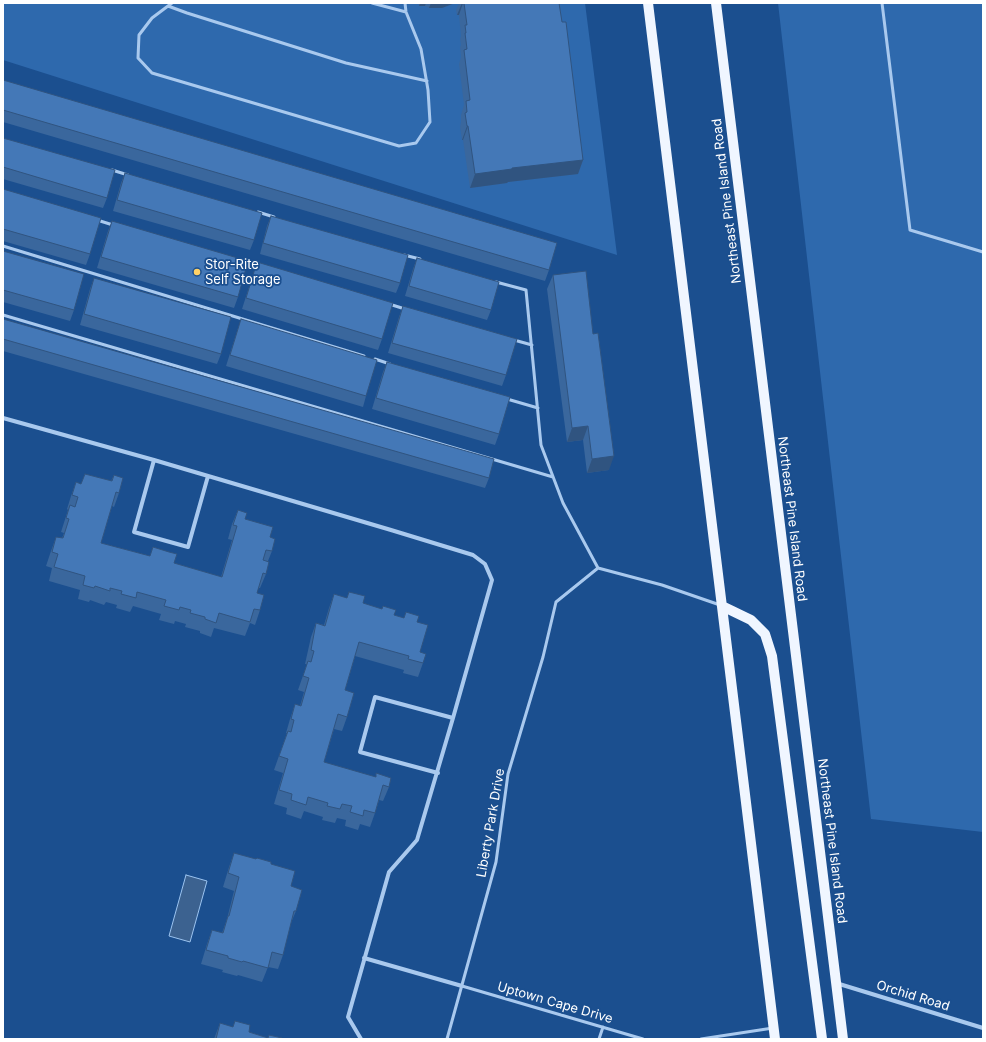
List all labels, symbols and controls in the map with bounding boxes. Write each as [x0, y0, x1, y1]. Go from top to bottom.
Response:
street label: Northeast Pine Island Road [709, 118, 745, 284]
place label: Stor-Rite Self Storage [205, 257, 281, 288]
marker: Stor-Rite Self Storage [192, 267, 202, 277]
street label: Northeast Pine Island Road [774, 436, 810, 602]
street label: Northeast Pine Island Road [814, 758, 850, 924]
street label: Liberty Park Drive [474, 767, 508, 879]
street label: Orchid Road [874, 977, 952, 1015]
street label: Uptown Cape Drive [495, 979, 615, 1027]

